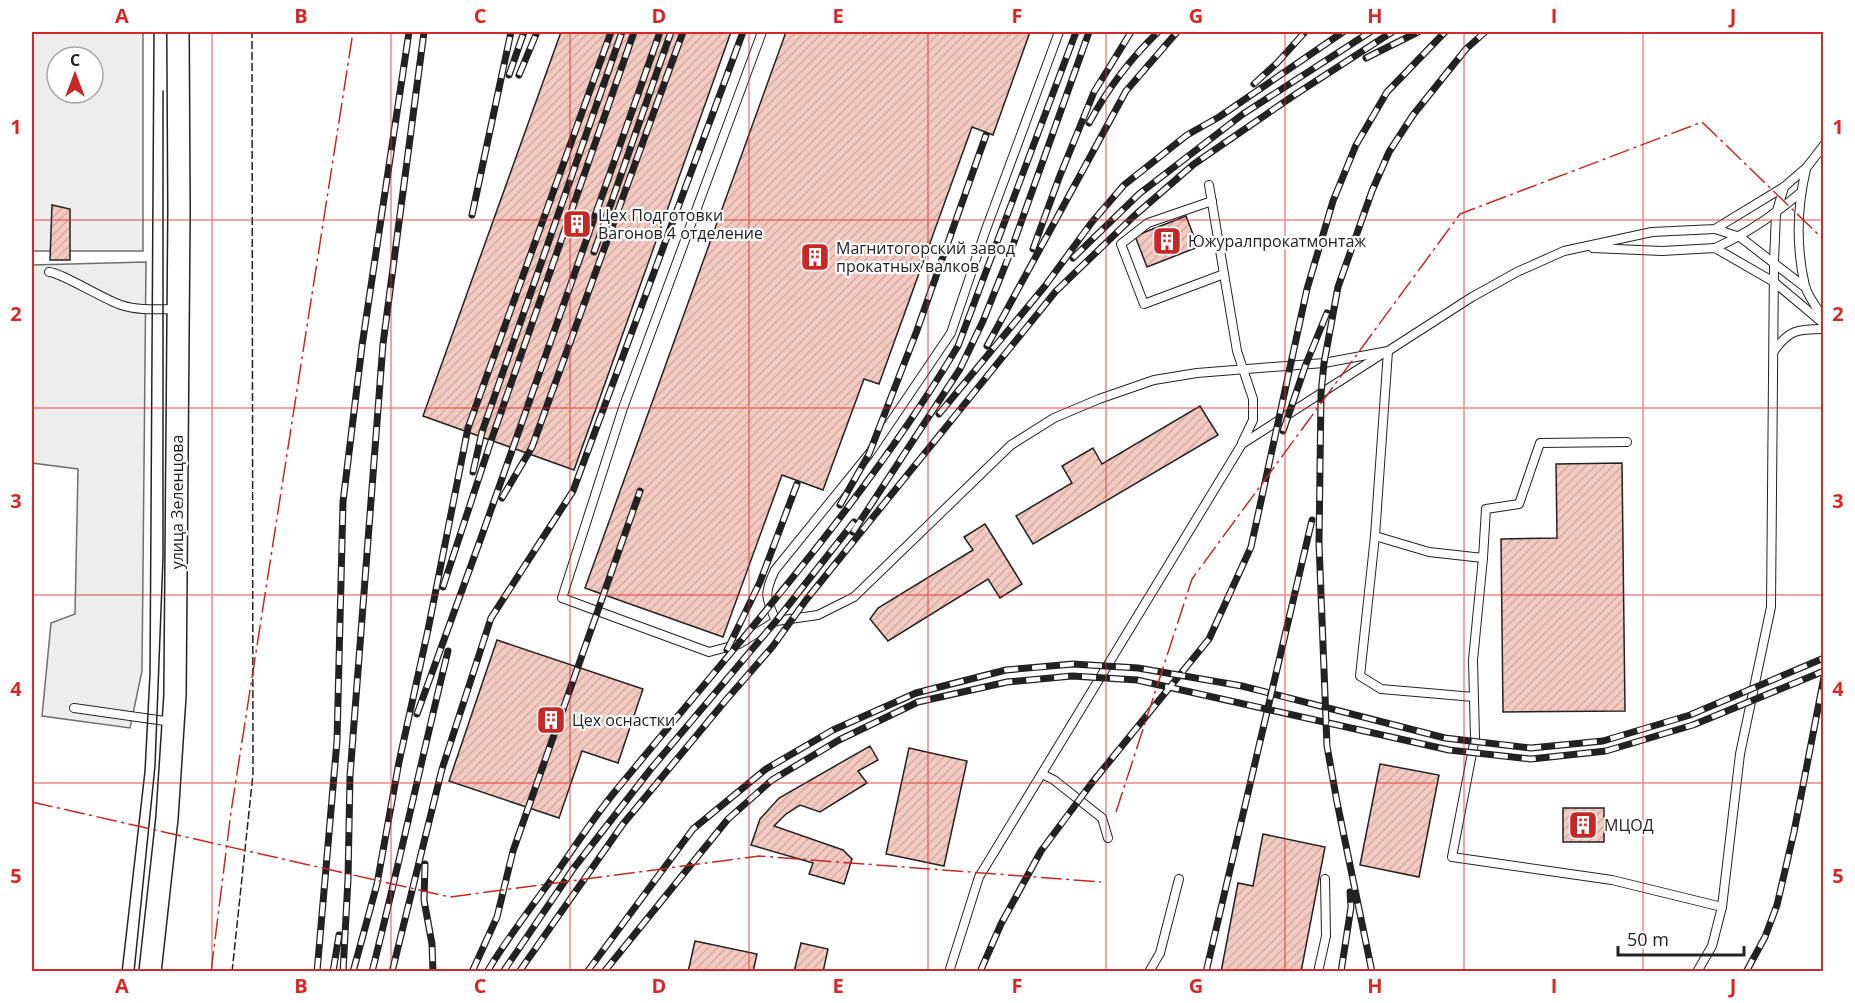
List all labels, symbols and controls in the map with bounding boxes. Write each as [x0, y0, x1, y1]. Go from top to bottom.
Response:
text: A [115, 2, 129, 29]
text: B [294, 2, 308, 29]
text: C [474, 2, 487, 29]
text: D [652, 2, 666, 29]
text: E [832, 2, 844, 29]
text: F [1012, 2, 1022, 29]
text: G [1189, 2, 1203, 29]
text: H [1367, 2, 1383, 29]
text: I [1551, 2, 1557, 29]
text: J [1728, 2, 1736, 29]
north arrow [45, 45, 105, 105]
text: С [70, 49, 80, 71]
text: 1 [10, 113, 22, 140]
text: 1 [1832, 113, 1844, 140]
place label: Цех Подготовки Вагонов 4 отделение [598, 204, 763, 244]
building icon: Цех Подготовки Вагонов 4 отделение [561, 208, 593, 240]
building icon: Южуралпрокатмонтаж [1151, 225, 1183, 257]
place label: Южуралпрокатмонтаж [1188, 230, 1366, 252]
place label: Магнитогорский завод прокатных валков [836, 237, 1015, 277]
building icon: Магнитогорский завод прокатных валков [799, 241, 831, 273]
text: 2 [10, 300, 22, 327]
text: 2 [1832, 300, 1844, 327]
street label: улица Зеленцова [166, 435, 188, 569]
text: 3 [10, 487, 22, 514]
text: 3 [1832, 487, 1844, 514]
text: 4 [10, 675, 22, 702]
text: 4 [1832, 675, 1844, 702]
building icon: Цех оснастки [535, 704, 567, 736]
place label: Цех оснастки [572, 709, 675, 731]
building icon: МЦОД [1567, 809, 1599, 841]
place label: МЦОД [1604, 814, 1654, 836]
text: 5 [10, 862, 22, 889]
text: 5 [1832, 862, 1844, 889]
scale bar [1618, 919, 1744, 957]
text: 50 m [1627, 927, 1669, 951]
text: A [115, 972, 129, 999]
text: B [294, 972, 308, 999]
text: C [474, 972, 487, 999]
text: D [652, 972, 666, 999]
text: E [832, 972, 844, 999]
text: F [1012, 972, 1022, 999]
text: G [1189, 972, 1203, 999]
text: H [1367, 972, 1383, 999]
text: I [1551, 972, 1557, 999]
text: J [1728, 972, 1736, 999]

